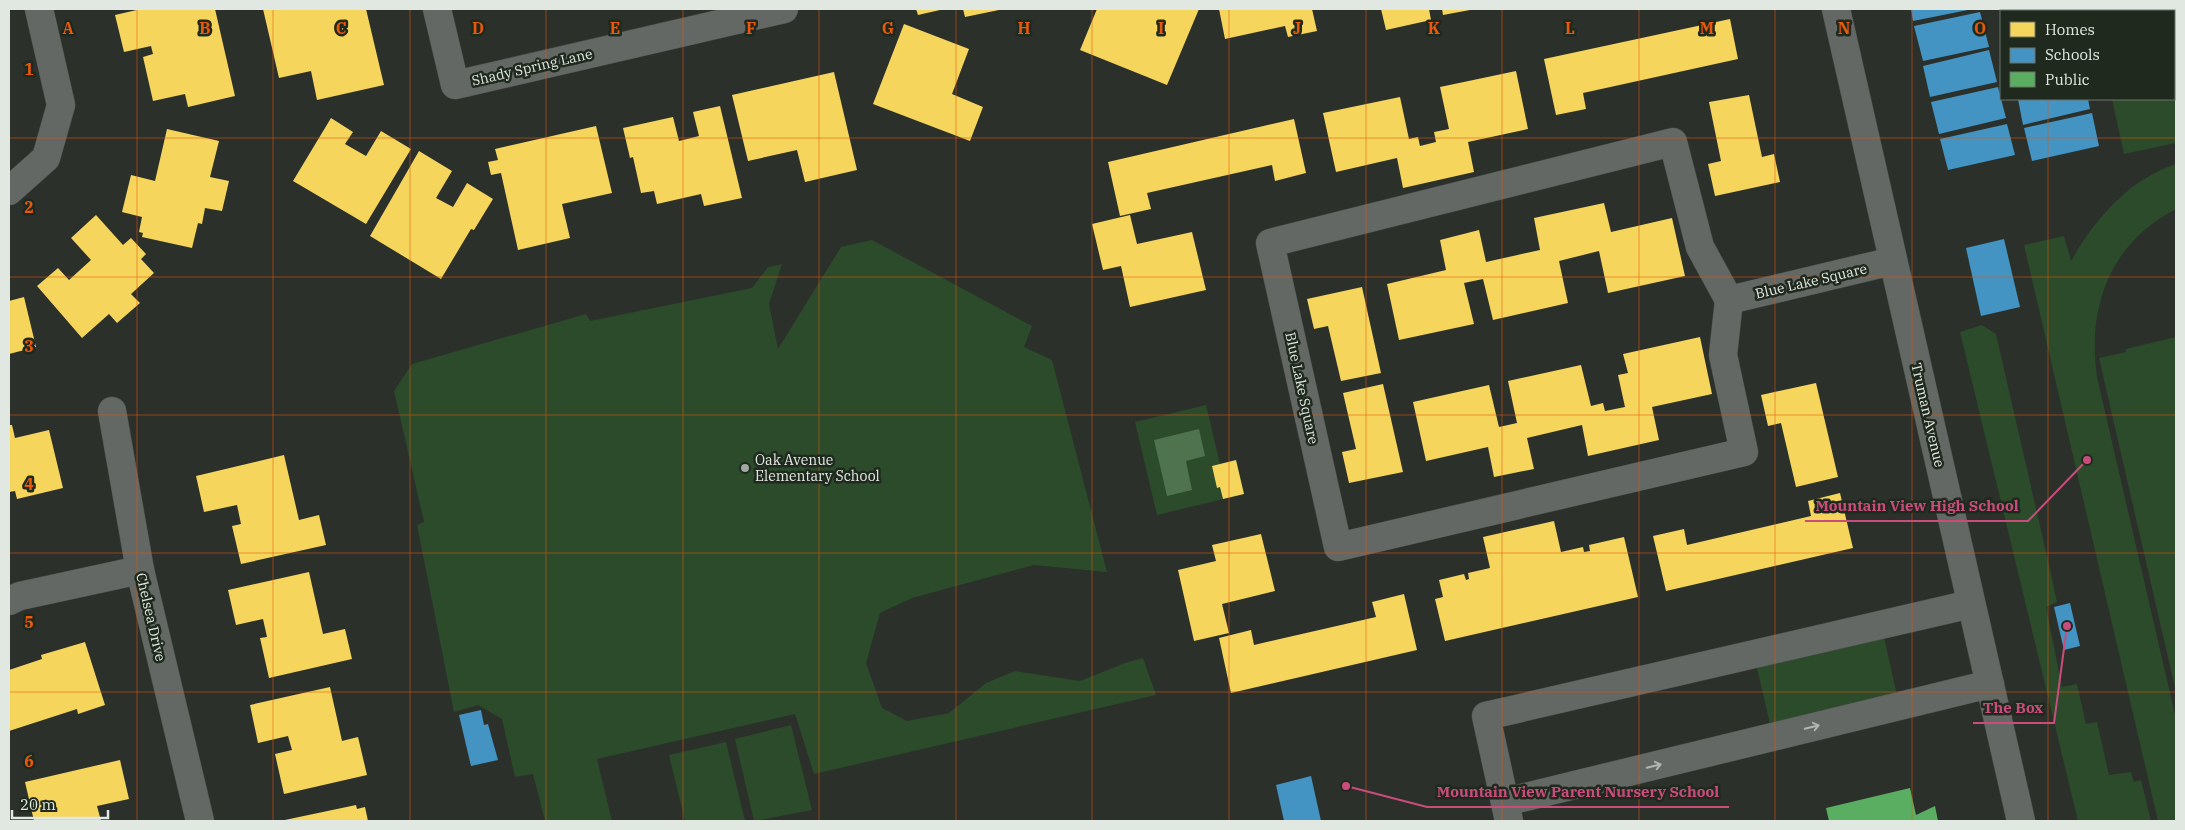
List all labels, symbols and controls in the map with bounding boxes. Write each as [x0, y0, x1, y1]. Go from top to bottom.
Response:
legend [2000, 10, 2175, 100]
text: A [62, 18, 74, 38]
text: B [199, 18, 211, 38]
text: C [336, 18, 346, 38]
text: D [472, 18, 484, 38]
text: E [610, 18, 620, 38]
text: F [746, 18, 756, 38]
text: G [882, 18, 894, 38]
text: H [1018, 18, 1031, 38]
text: I [1158, 18, 1164, 38]
text: J [1293, 18, 1301, 38]
text: K [1428, 18, 1441, 38]
text: L [1565, 18, 1575, 38]
text: M [1700, 18, 1714, 38]
text: N [1838, 18, 1850, 38]
text: O [1974, 18, 1986, 38]
text: Homes [2045, 20, 2095, 39]
street label: Shady Spring Lane [470, 44, 594, 90]
text: Schools [2045, 45, 2100, 64]
text: 1 [24, 59, 34, 79]
text: Public [2045, 70, 2090, 89]
text: 2 [24, 197, 34, 217]
street label: Blue Lake Square [1753, 259, 1869, 303]
street label: Blue Lake Square [1281, 330, 1323, 446]
text: 3 [24, 336, 34, 356]
street label: Truman Avenue [1907, 361, 1949, 469]
place label: Oak Avenue Elementary School [755, 451, 880, 485]
marker: Oak Avenue Elementary School [739, 462, 751, 474]
text: 4 [24, 474, 34, 494]
callout: Mountain View High School [1805, 491, 2028, 521]
text: Mountain View High School [1815, 496, 2019, 515]
street label: Chelsea Drive [132, 571, 170, 663]
text: 5 [24, 612, 34, 632]
callout: The Box [1973, 693, 2054, 723]
text: The Box [1983, 698, 2043, 717]
one-way arrow [1804, 722, 1820, 731]
text: 6 [24, 751, 34, 771]
one-way arrow [1646, 761, 1662, 770]
callout: Mountain View Parent Nursery School [1427, 777, 1729, 807]
text: Mountain View Parent Nursery School [1437, 782, 1719, 801]
scale bar [12, 788, 109, 820]
text: 20 m [20, 795, 56, 814]

